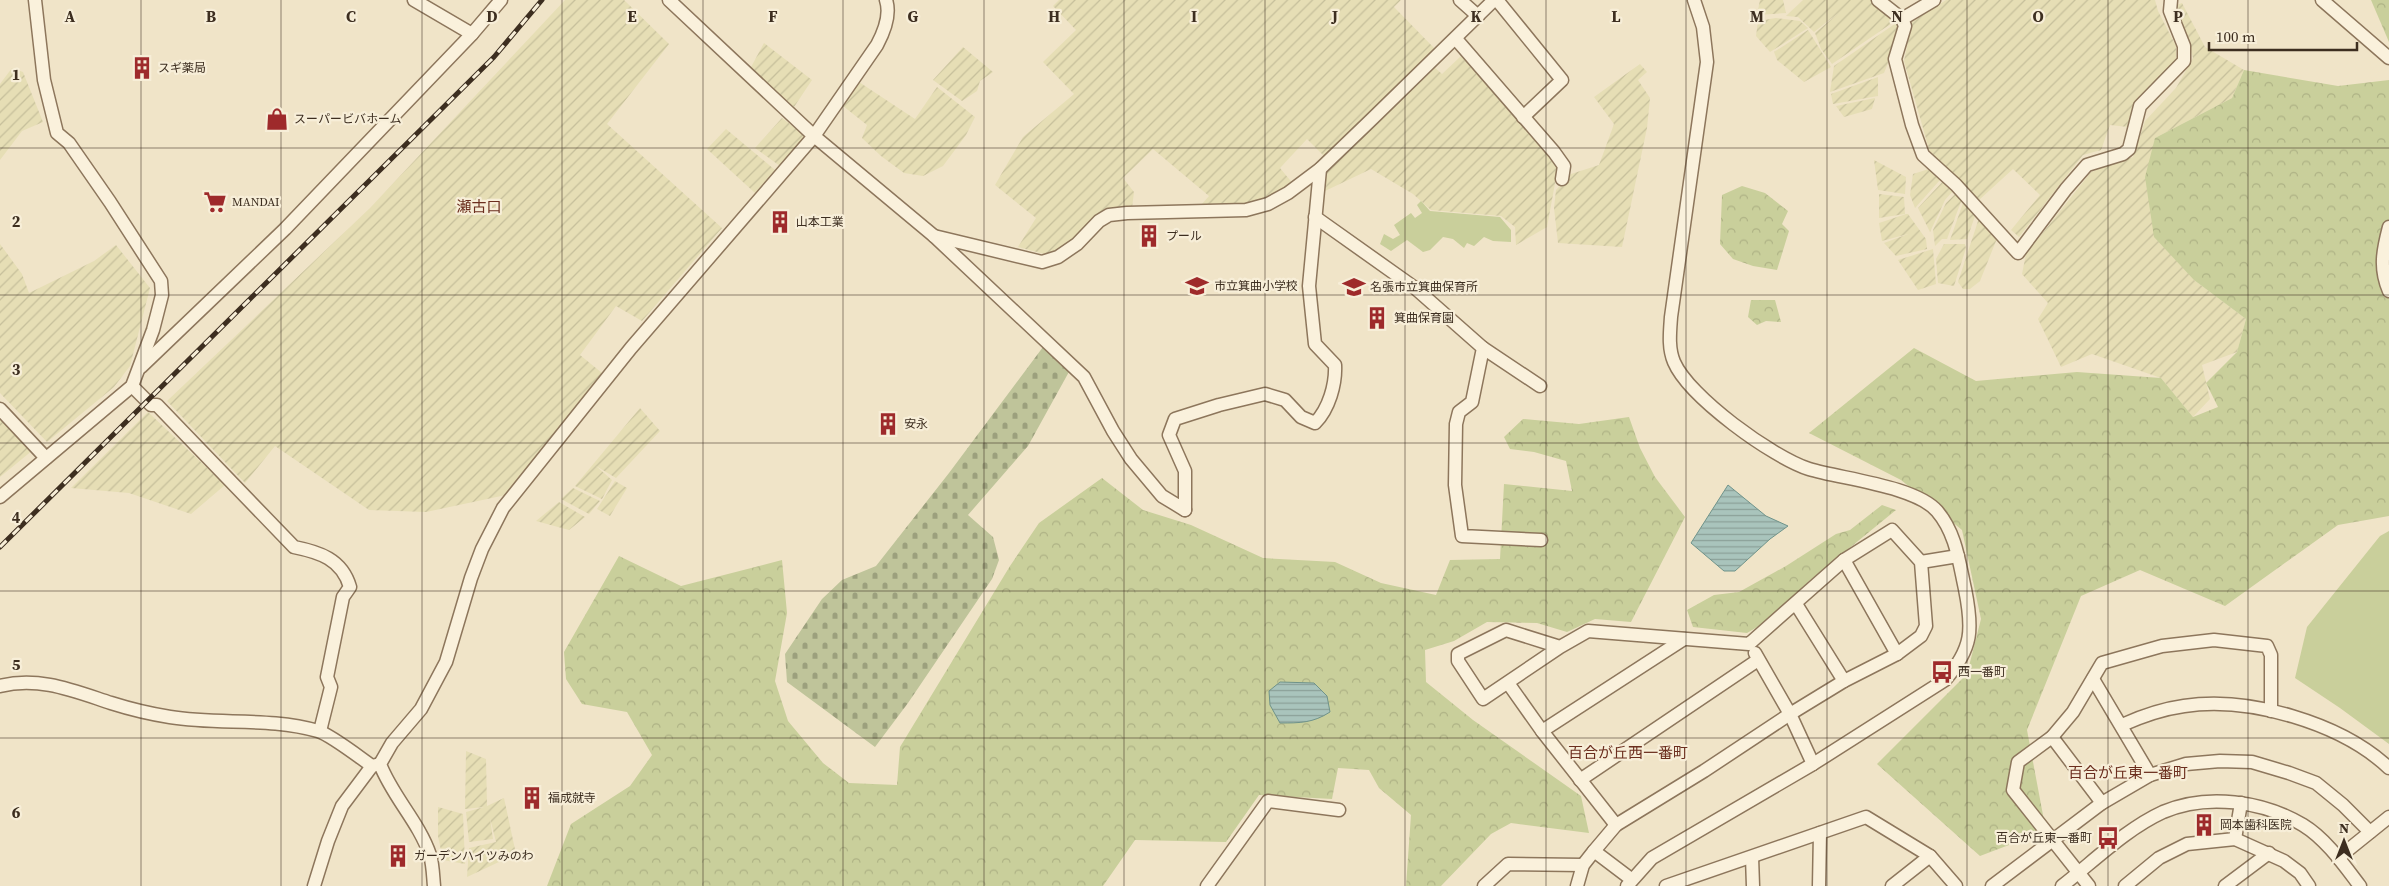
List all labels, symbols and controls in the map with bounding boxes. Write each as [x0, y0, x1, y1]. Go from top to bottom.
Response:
text: A [65, 5, 76, 27]
text: B [206, 5, 217, 27]
text: C [346, 5, 356, 27]
text: D [486, 5, 498, 27]
text: E [627, 5, 637, 27]
text: F [768, 5, 778, 27]
text: G [908, 5, 919, 27]
text: H [1048, 5, 1060, 27]
text: I [1191, 5, 1197, 27]
text: J [1331, 5, 1338, 27]
text: K [1470, 5, 1482, 27]
text: L [1611, 5, 1621, 27]
text: M [1750, 5, 1764, 27]
text: N [1891, 5, 1903, 27]
text: O [2032, 5, 2044, 27]
text: P [2173, 5, 2183, 27]
scale bar [2209, 20, 2356, 52]
text: 100 m [2216, 26, 2256, 47]
building icon: スギ薬局 [129, 55, 155, 81]
place label: スギ薬局 [158, 60, 206, 76]
text: 1 [12, 63, 20, 85]
shop icon: スーパービバホーム [264, 106, 290, 132]
place label: スーパービバホーム [294, 111, 402, 127]
supermarket icon: MANDAI [202, 189, 228, 215]
place label: MANDAI [232, 194, 279, 210]
district label: 瀬古口 [456, 196, 502, 217]
building icon: 山本工業 [767, 209, 793, 235]
text: 2 [12, 210, 21, 232]
place label: 山本工業 [796, 214, 844, 230]
building icon: プール [1136, 223, 1162, 249]
place label: プール [1166, 228, 1202, 244]
school or university icon: 市立箕曲小学校 [1184, 273, 1210, 299]
school or university icon: 名張市立箕曲保育所 [1341, 274, 1367, 300]
place label: 市立箕曲小学校 [1214, 278, 1298, 294]
place label: 名張市立箕曲保育所 [1370, 279, 1478, 295]
building icon: 箕曲保育園 [1364, 305, 1390, 331]
place label: 箕曲保育園 [1394, 310, 1454, 326]
text: 3 [12, 358, 21, 380]
building icon: 安永 [875, 411, 901, 437]
place label: 安永 [904, 416, 928, 432]
text: 4 [12, 506, 21, 528]
text: 5 [12, 653, 21, 675]
bus stop icon: 西一番町 [1929, 659, 1955, 685]
place label: 西一番町 [1958, 664, 2006, 680]
district label: 百合が丘西一番町 [1568, 742, 1688, 763]
district label: 百合が丘東一番町 [2068, 762, 2188, 783]
building icon: 福成就寺 [519, 785, 545, 811]
place label: 福成就寺 [548, 790, 596, 806]
text: 6 [12, 801, 21, 823]
building icon: 岡本歯科医院 [2191, 812, 2217, 838]
north arrow [2319, 816, 2369, 866]
place label: 岡本歯科医院 [2220, 817, 2292, 833]
text: N [2339, 818, 2349, 838]
bus stop icon: 百合が丘東一番町 [2095, 825, 2121, 851]
place label: 百合が丘東一番町 [1996, 830, 2092, 846]
building icon: ガーデンハイツみのわ [385, 843, 411, 869]
place label: ガーデンハイツみのわ [414, 848, 534, 864]

